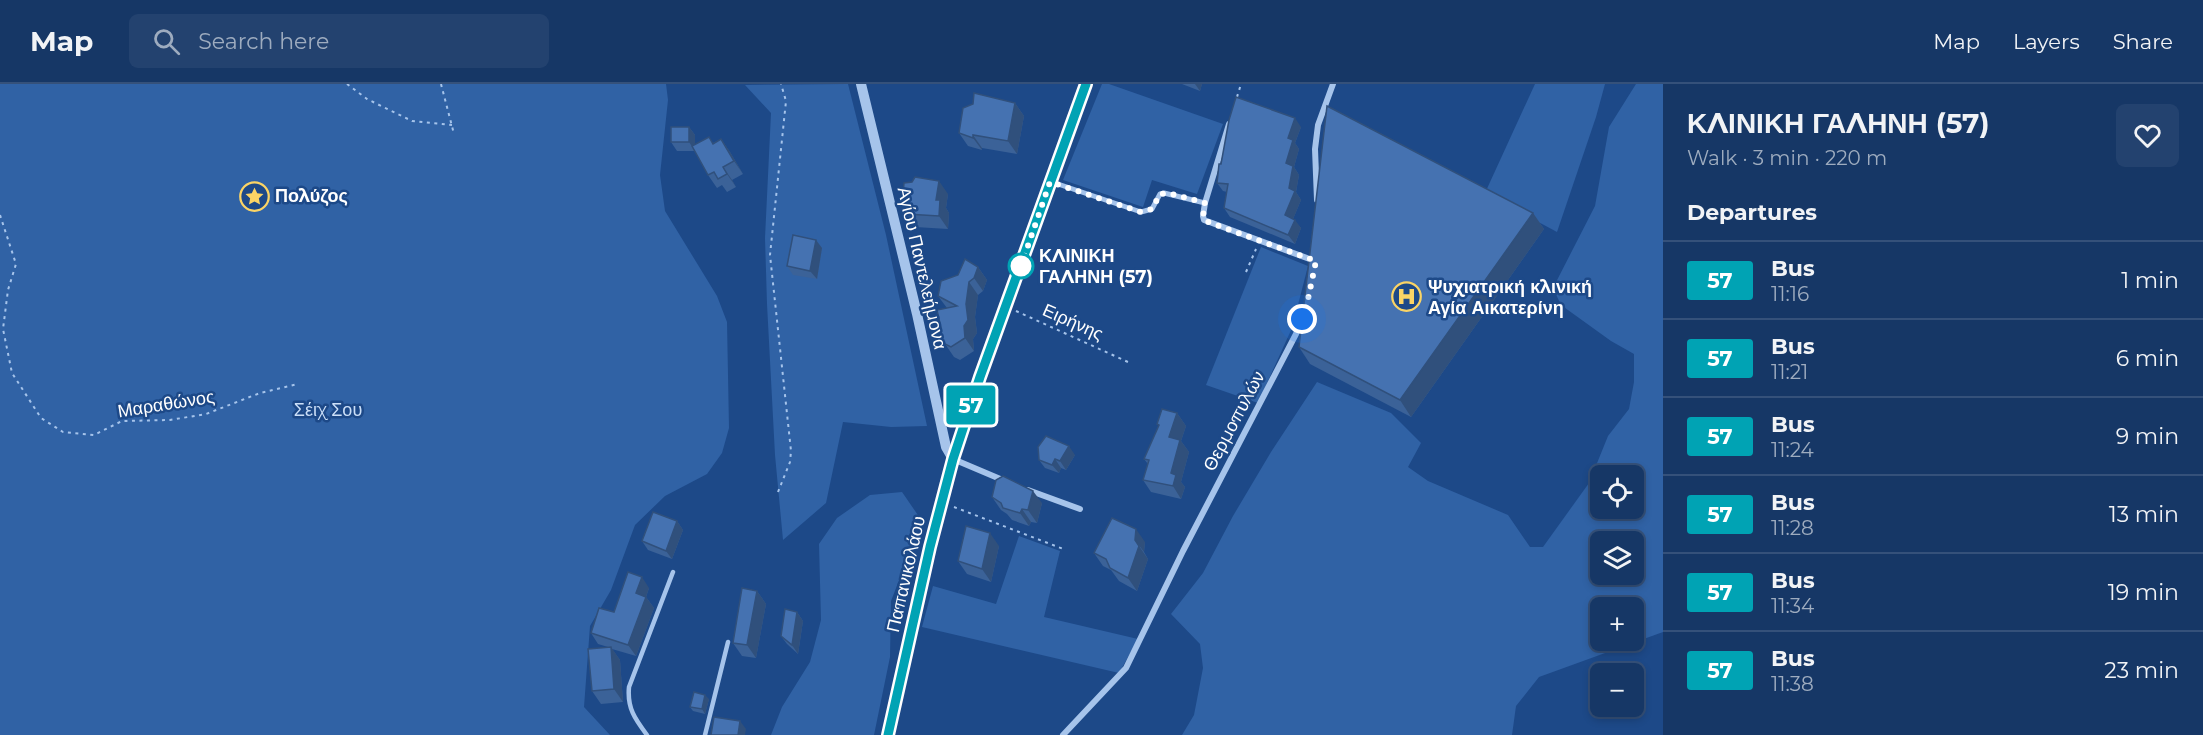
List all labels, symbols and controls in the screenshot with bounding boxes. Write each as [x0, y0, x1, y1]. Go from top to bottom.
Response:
search box [129, 14, 549, 68]
text: Map [30, 24, 93, 58]
icon: search [150, 25, 183, 58]
text: Search here [198, 28, 329, 55]
text: Map [1933, 29, 1980, 54]
text: Layers [2013, 29, 2080, 54]
text: Share [2113, 29, 2173, 54]
button: heart [2116, 104, 2179, 167]
text: ΚΛΙΝΙΚΗ ΓΑΛΗΝΗ (57) [1687, 106, 1989, 140]
text: Walk · 3 min · 220 m [1687, 146, 1887, 170]
place icon: Πολύζος [238, 180, 270, 212]
place label: Πολύζος [275, 185, 348, 207]
street label: Αγίου Παντελεήμονα [893, 185, 951, 351]
text: Departures [1687, 199, 1817, 226]
place label: ΚΛΙΝΙΚΗ ΓΑΛΗΝΗ (57) [1039, 245, 1153, 288]
marker: ΚΛΙΝΙΚΗ ΓΑΛΗΝΗ (57) [1008, 253, 1034, 279]
text: Bus [1771, 255, 1815, 282]
text: 1 min [2121, 267, 2179, 294]
text: 57 [1707, 268, 1733, 293]
place label: Ψυχιατρική κλινική Αγία Αικατερίνη [1428, 276, 1592, 319]
hospital icon: Ψυχιατρική κλινική Αγία Αικατερίνη [1391, 281, 1423, 313]
text: 11:16 [1771, 282, 1809, 306]
street label: Ειρήνης [1039, 299, 1107, 345]
your location [1287, 304, 1317, 334]
text: Bus [1771, 333, 1815, 360]
text: 6 min [2116, 345, 2179, 372]
text: 57 [1707, 346, 1733, 371]
text: 11:21 [1771, 360, 1808, 384]
street label: Θερμοπυλών [1198, 367, 1270, 475]
street label: Μαραθώνος [116, 385, 216, 423]
line badge: 57 [944, 386, 998, 424]
text: 57 [958, 393, 984, 418]
park label: Σέιχ Σου [294, 399, 362, 421]
text: Bus [1771, 411, 1815, 438]
text: 9 min [2116, 423, 2179, 450]
text: 57 [1707, 424, 1733, 449]
text: 11:24 [1771, 438, 1814, 462]
map controls [1590, 465, 1644, 717]
button: locate [1590, 465, 1644, 519]
text: Bus [1771, 489, 1815, 516]
text: 13 min [2109, 501, 2179, 528]
text: 57 [1707, 502, 1733, 527]
street label: Παπανικολάου [882, 514, 930, 634]
text: 11:28 [1771, 516, 1814, 540]
button: layers [1590, 531, 1644, 585]
text: Bus [1771, 567, 1815, 594]
text: 19 min [2108, 579, 2179, 606]
text: 57 [1707, 580, 1733, 605]
text: 11:34 [1771, 594, 1814, 618]
button: + [1590, 597, 1644, 651]
text: Bus [1771, 645, 1815, 672]
text: 23 min [2104, 657, 2179, 684]
text: 57 [1707, 658, 1733, 683]
button: − [1590, 663, 1644, 717]
text: 11:38 [1771, 672, 1814, 696]

